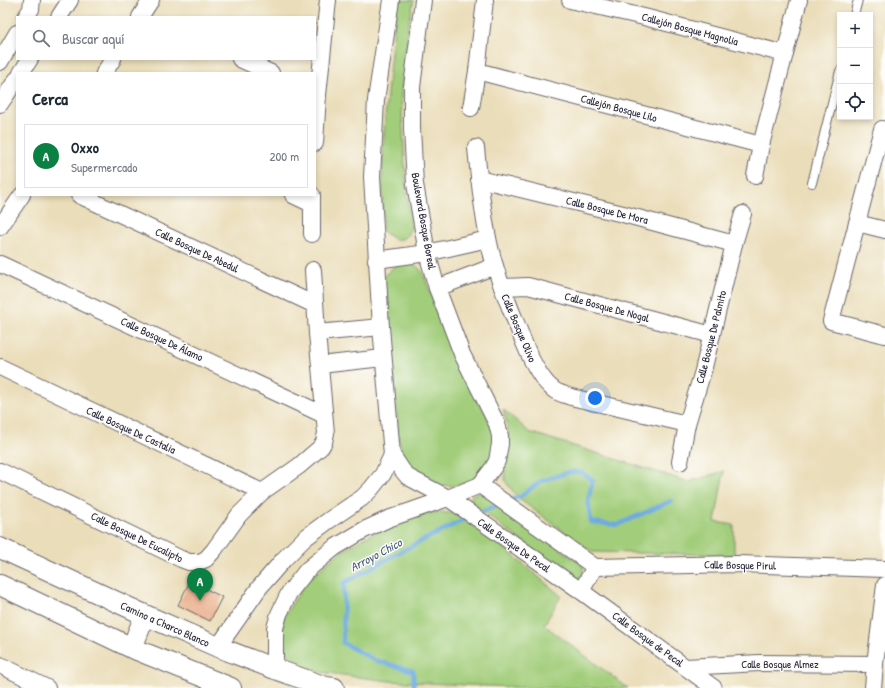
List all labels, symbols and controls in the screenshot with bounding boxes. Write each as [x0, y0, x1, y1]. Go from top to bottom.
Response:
street label: Callejón Bosque Magnolia [640, 9, 741, 49]
map controls [837, 12, 873, 120]
button: + [837, 12, 873, 48]
search box [16, 16, 316, 60]
icon: search [30, 27, 52, 49]
text: Buscar aquí [62, 28, 125, 49]
button: − [837, 48, 873, 84]
button: locate [837, 84, 873, 120]
text: Cerca [32, 87, 68, 110]
street label: Callejón Bosque Lilo [579, 91, 659, 125]
text: Oxxo [71, 137, 99, 158]
text: A [43, 147, 49, 165]
text: 200 m [269, 147, 299, 165]
text: Supermercado [71, 158, 137, 176]
street label: Boulevard Bosque Boreal [409, 172, 439, 271]
street label: Calle Bosque De Mora [564, 193, 650, 227]
street label: Calle Bosque De Abedul [153, 224, 241, 276]
street label: Calle Bosque De Palmito [693, 288, 729, 385]
street label: Calle Bosque De Nogal [563, 289, 651, 325]
street label: Calle Bosque Olivo [498, 292, 540, 365]
street label: Calle Bosque De Álamo [119, 314, 206, 364]
your location [585, 388, 605, 408]
street label: Calle Bosque De Castalia [84, 403, 179, 457]
street label: Calle Bosque De Eucalipto [89, 509, 186, 566]
street label: Calle Bosque De Pecal [475, 515, 553, 575]
water label: Arroyo Chico [347, 533, 406, 575]
street label: Calle Bosque Pirul [704, 557, 776, 573]
pin: A [187, 568, 213, 601]
street label: Camino a Charco Blanco [118, 598, 212, 650]
street label: Calle Bosque de Pecal [609, 608, 687, 670]
street label: Calle Bosque Almez [741, 657, 819, 671]

